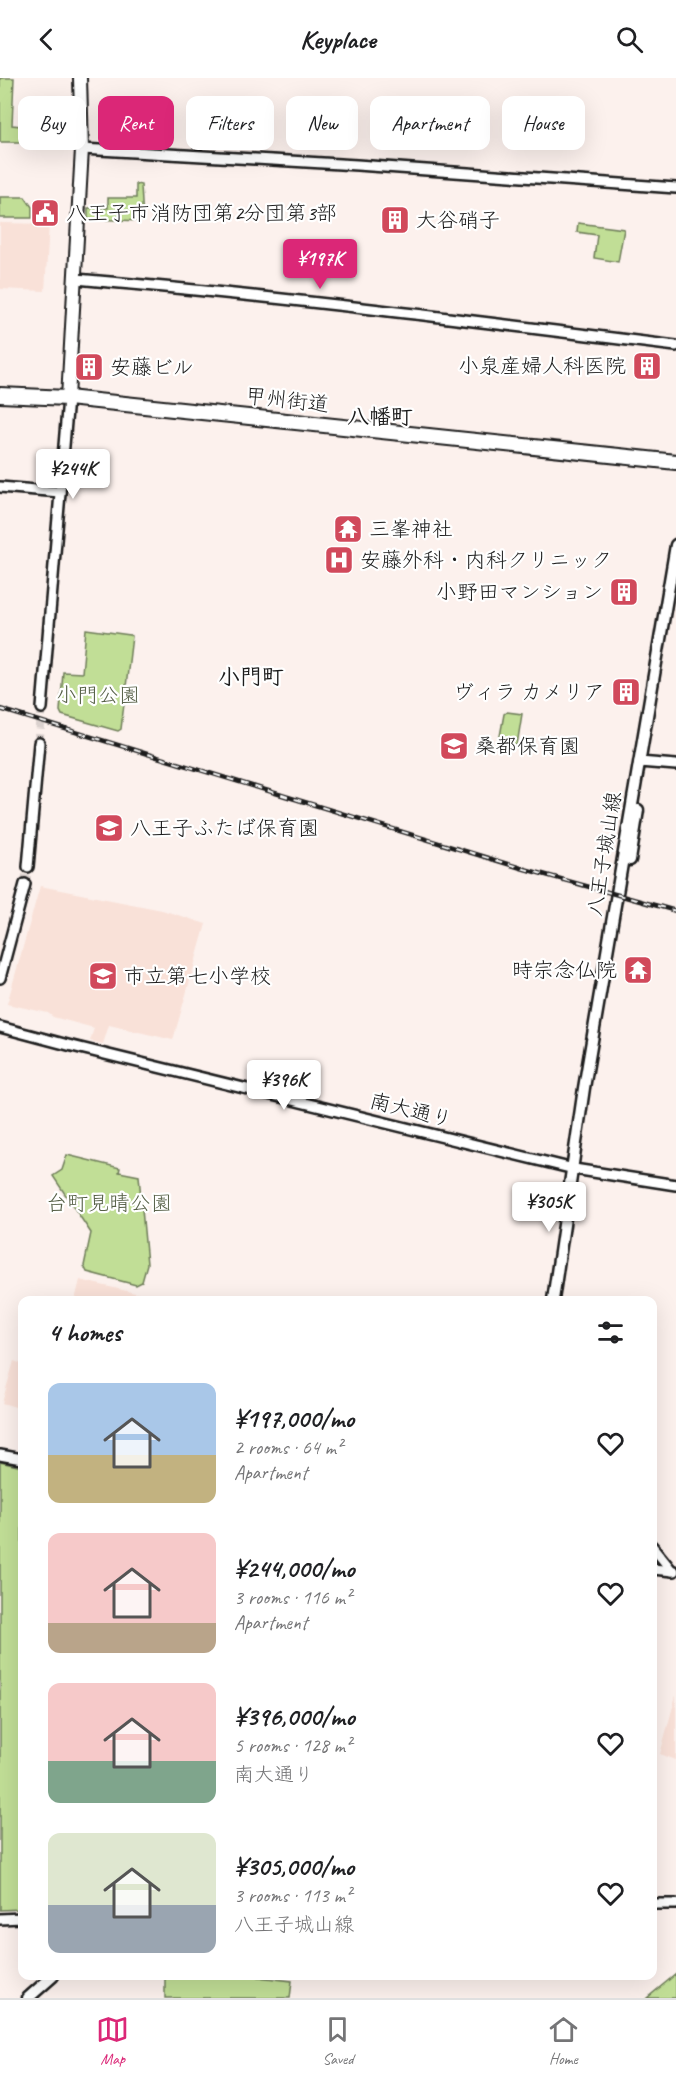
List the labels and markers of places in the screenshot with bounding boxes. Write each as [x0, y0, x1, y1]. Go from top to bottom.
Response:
public building icon: 八王子市消防団第2分団第3部 [29, 197, 61, 229]
place label: 八王子市消防団第2分団第3部 [66, 200, 337, 226]
building icon: 大谷硝子 [379, 204, 411, 236]
place label: 大谷硝子 [416, 207, 500, 233]
pin: ¥197K [278, 239, 362, 290]
building icon: 小泉産婦人科医院 [631, 350, 663, 382]
building icon: 安藤ビル [73, 351, 105, 383]
place label: 小泉産婦人科医院 [458, 353, 626, 379]
place label: 安藤ビル [110, 354, 194, 380]
pin: ¥244K [31, 449, 115, 500]
temple icon: 三峯神社 [332, 513, 364, 545]
place label: 三峯神社 [369, 516, 453, 542]
hospital icon: 安藤外科・内科クリニック [323, 544, 355, 576]
place label: 安藤外科・内科クリニック [360, 547, 612, 573]
building icon: 小野田マンション [608, 576, 640, 608]
place label: 小野田マンション [436, 579, 603, 605]
building icon: ヴィラ カメリア [610, 676, 642, 708]
place label: ヴィラ カメリア [453, 679, 605, 705]
school or university icon: 桑都保育園 [438, 730, 470, 762]
place label: 桑都保育園 [475, 733, 580, 759]
school or university icon: 八王子ふたば保育園 [93, 812, 125, 844]
place label: 八王子ふたば保育園 [130, 815, 319, 841]
temple icon: 時宗念仏院 [622, 954, 654, 986]
place label: 時宗念仏院 [512, 957, 617, 983]
school or university icon: 市立第七小学校 [87, 960, 119, 992]
place label: 市立第七小学校 [124, 963, 271, 989]
pin: ¥396K [242, 1060, 326, 1111]
pin: ¥305K [507, 1182, 591, 1233]

